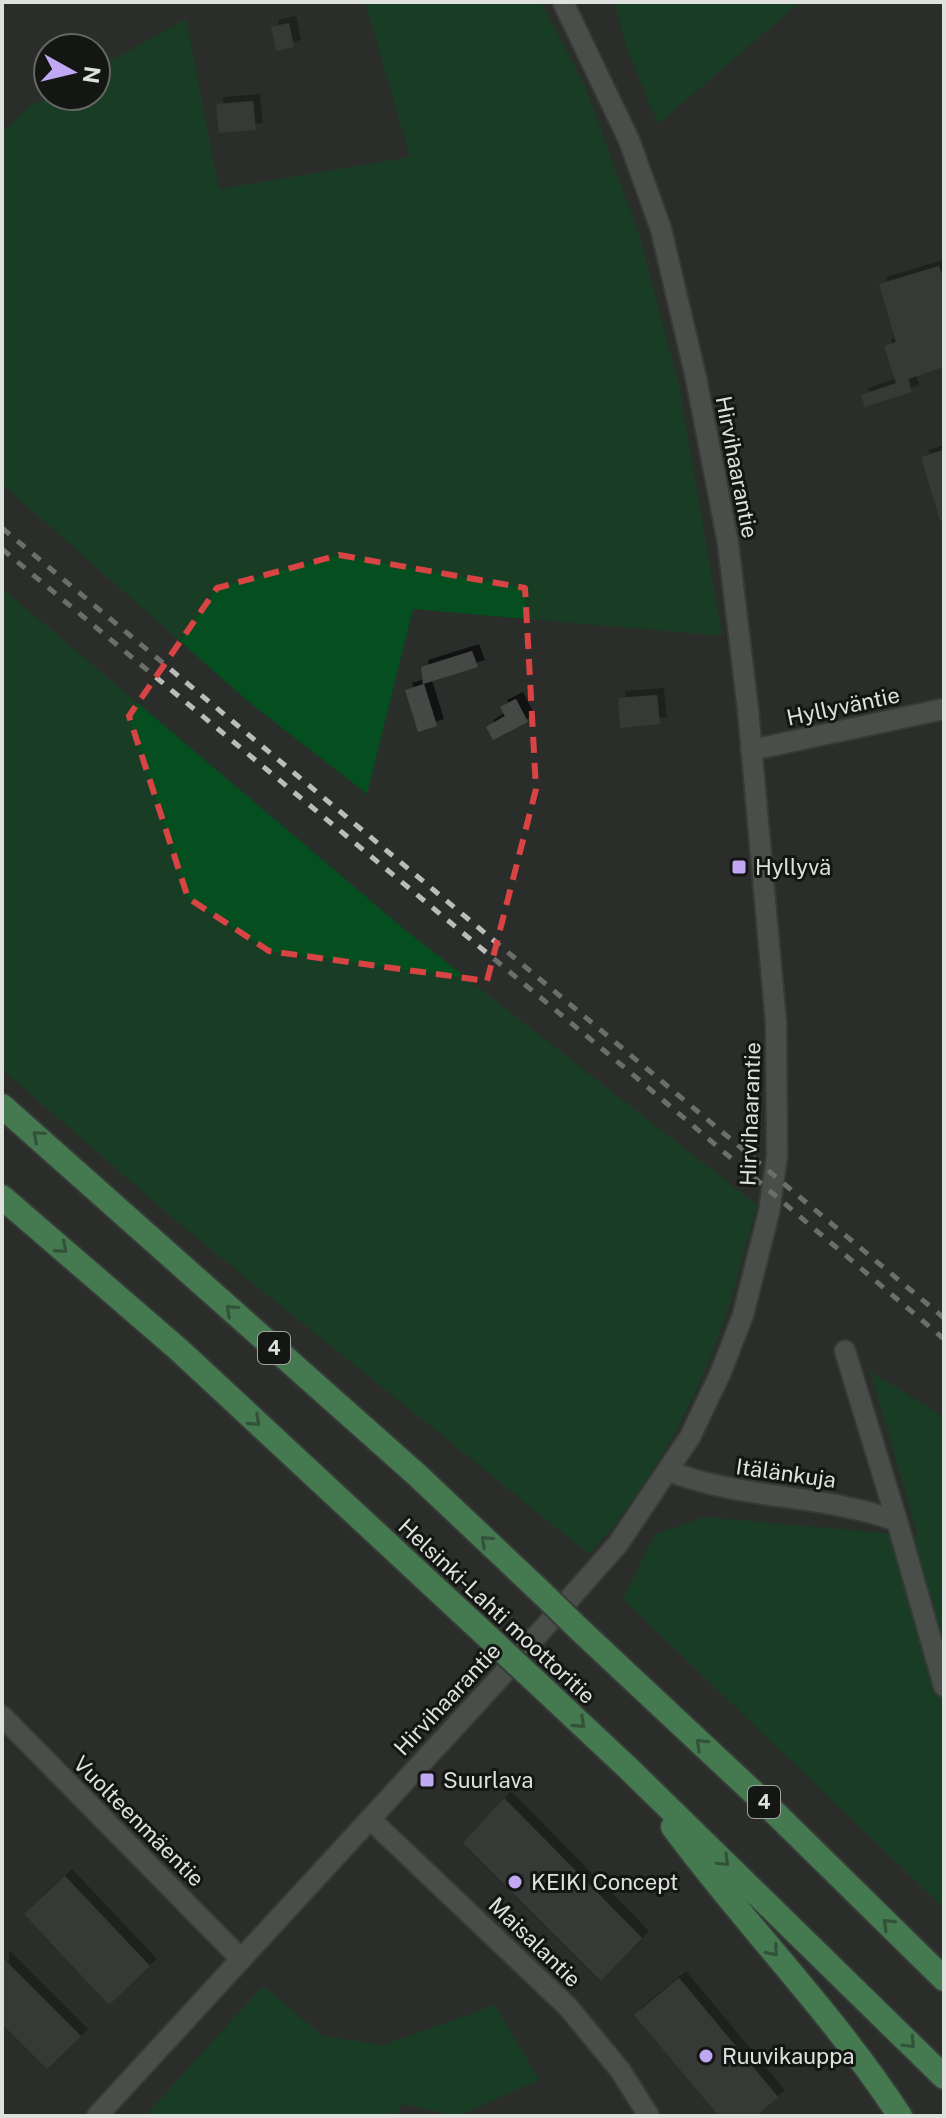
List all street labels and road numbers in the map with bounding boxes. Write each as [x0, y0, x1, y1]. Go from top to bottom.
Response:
street label: Hirvihaarantie [710, 394, 764, 540]
street label: Hyllyväntie [784, 681, 902, 731]
street label: Hirvihaarantie [734, 1042, 766, 1186]
road number: 4 [258, 1332, 290, 1364]
street label: Itälänkuja [734, 1453, 838, 1493]
street label: Helsinki-Lahti moottoritie [393, 1513, 601, 1709]
street label: Hirvihaarantie [388, 1637, 506, 1761]
street label: Vuolteenmäentie [68, 1750, 210, 1892]
road number: 4 [748, 1786, 780, 1818]
street label: Maisalantie [484, 1892, 586, 1992]

